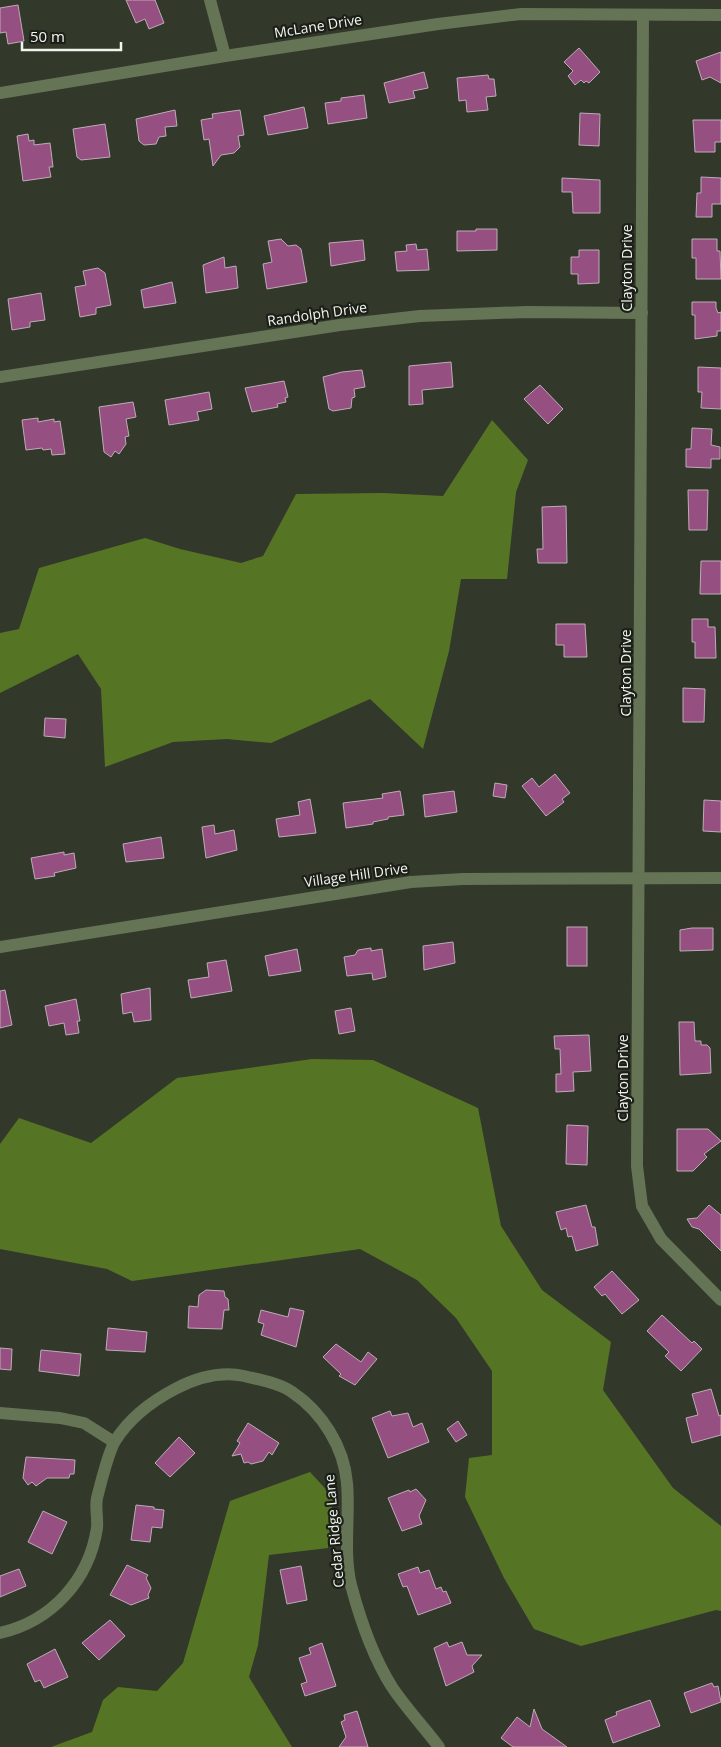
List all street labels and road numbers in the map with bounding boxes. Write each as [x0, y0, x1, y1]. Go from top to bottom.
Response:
street label: McLane Drive [273, 9, 363, 42]
street label: Clayton Drive [617, 224, 636, 312]
street label: Randolph Drive [266, 297, 368, 330]
street label: Clayton Drive [616, 629, 635, 717]
street label: Village Hill Drive [303, 858, 409, 891]
street label: Clayton Drive [613, 1034, 632, 1122]
street label: Cedar Ridge Lane [319, 1473, 348, 1589]

